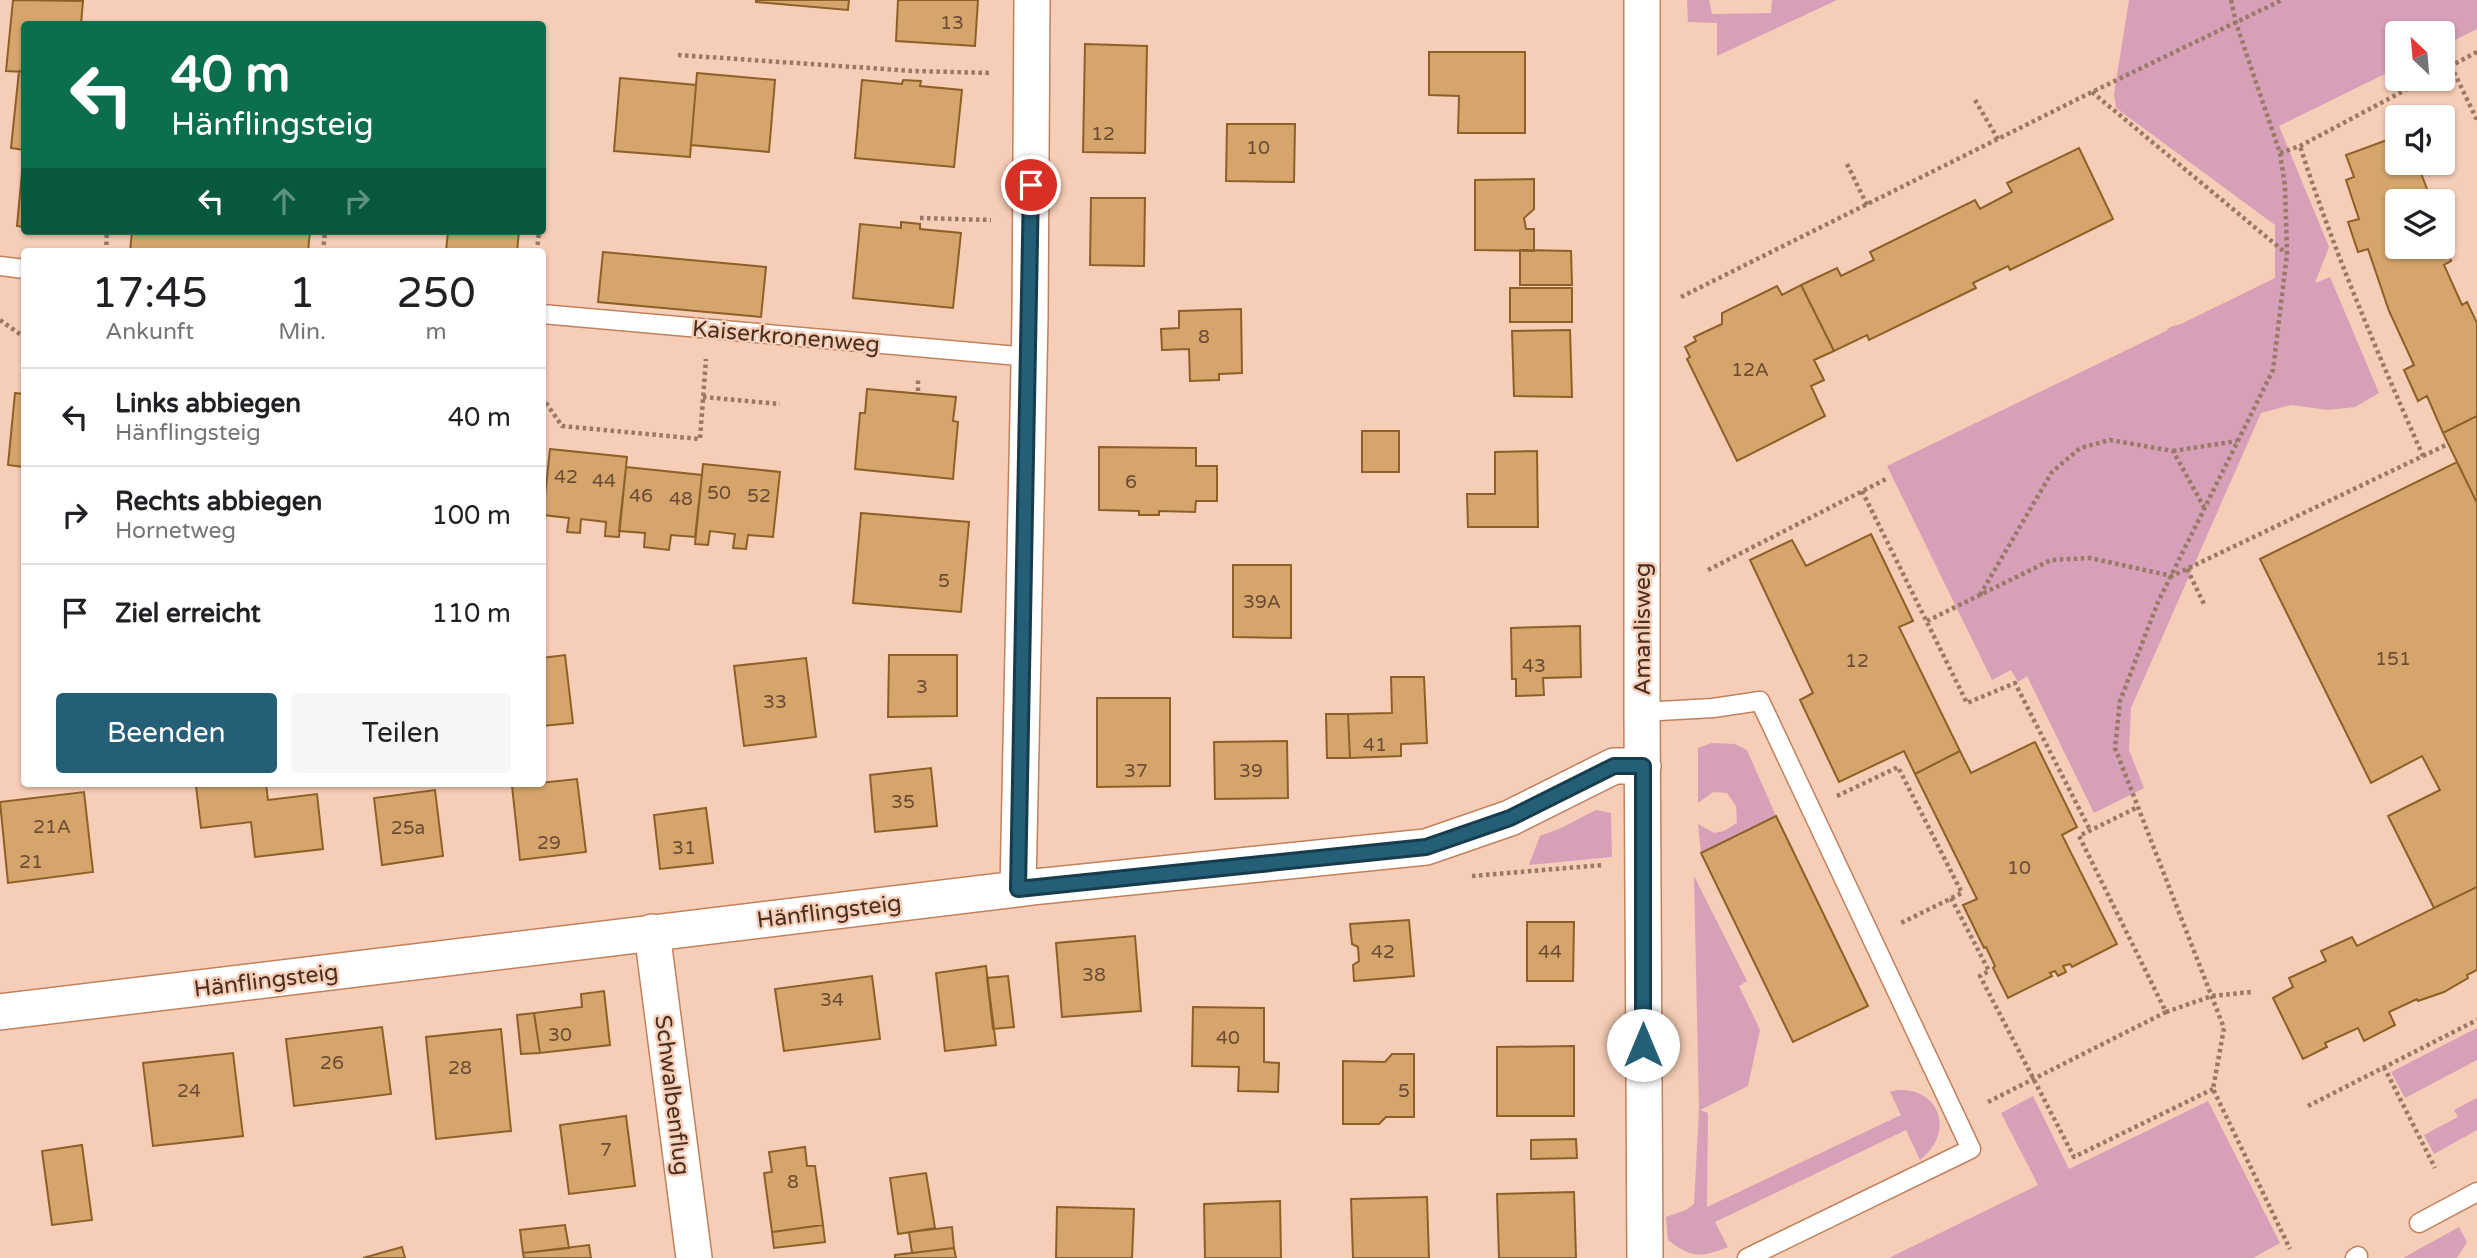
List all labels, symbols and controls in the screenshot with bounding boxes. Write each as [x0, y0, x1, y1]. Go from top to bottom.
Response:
house number: 13 [940, 12, 964, 34]
north arrow [2385, 21, 2455, 91]
map controls [2385, 21, 2455, 259]
text: 40 m [171, 46, 290, 105]
icon: left [56, 49, 147, 140]
button: sound [2385, 105, 2455, 175]
text: Hänflingsteig [171, 106, 374, 144]
house number: 12 [1091, 123, 1115, 145]
house number: 10 [1246, 137, 1270, 159]
pin [1001, 155, 1061, 215]
icon: arrive [1012, 166, 1050, 204]
icon: left [192, 182, 230, 220]
icon: ahead [265, 182, 303, 220]
icon: right [338, 182, 376, 220]
button: layers [2385, 189, 2455, 259]
text: 17:45 [91, 268, 208, 319]
text: 1 [289, 268, 315, 319]
text: 250 [396, 268, 476, 319]
street label: Kaiserkronenweg [691, 315, 881, 359]
text: Ankunft [105, 318, 194, 346]
text: Min. [278, 318, 326, 346]
text: m [425, 318, 447, 346]
house number: 8 [1198, 326, 1210, 348]
house number: 12A [1731, 359, 1769, 381]
text: Links abbiegen [115, 388, 301, 419]
icon: left [56, 398, 94, 436]
text: 40 m [448, 402, 511, 433]
text: Hänflingsteig [115, 419, 261, 447]
house number: 42 [554, 466, 578, 488]
house number: 44 [592, 470, 616, 492]
house number: 6 [1125, 471, 1137, 493]
house number: 50 [707, 482, 731, 504]
house number: 46 [629, 485, 653, 507]
house number: 52 [747, 485, 771, 507]
text: Rechts abbiegen [115, 486, 322, 517]
house number: 48 [669, 488, 693, 510]
icon: right [56, 496, 94, 534]
text: 100 m [431, 500, 511, 531]
text: Hornetweg [115, 517, 236, 545]
street label: Amanlisweg [1629, 562, 1657, 696]
house number: 5 [938, 570, 950, 592]
house number: 39A [1243, 591, 1281, 613]
icon: arrive [56, 594, 94, 632]
text: Ziel erreicht [115, 598, 261, 629]
text: 110 m [431, 598, 511, 629]
house number: 151 [2375, 648, 2411, 670]
house number: 12 [1845, 650, 1869, 672]
house number: 43 [1522, 655, 1546, 677]
house number: 3 [916, 676, 928, 698]
house number: 33 [763, 691, 787, 713]
button: Beenden [56, 693, 277, 773]
button: Teilen [291, 693, 511, 773]
house number: 41 [1363, 734, 1387, 756]
house number: 37 [1124, 760, 1148, 782]
house number: 39 [1239, 760, 1263, 782]
house number: 35 [891, 791, 915, 813]
house number: 21A [33, 816, 71, 838]
house number: 25a [391, 817, 425, 839]
house number: 29 [537, 832, 561, 854]
house number: 31 [672, 837, 696, 859]
house number: 21 [19, 851, 43, 873]
house number: 10 [2007, 857, 2031, 879]
street label: Hänflingsteig [755, 889, 903, 935]
house number: 42 [1371, 941, 1395, 963]
house number: 44 [1538, 941, 1562, 963]
street label: Hänflingsteig [192, 958, 340, 1004]
house number: 38 [1082, 964, 1106, 986]
house number: 34 [820, 989, 844, 1011]
position arrow [1606, 1008, 1680, 1082]
street label: Schwalbenflug [648, 1013, 696, 1177]
house number: 30 [548, 1024, 572, 1046]
house number: 40 [1216, 1027, 1240, 1049]
house number: 26 [320, 1052, 344, 1074]
house number: 28 [448, 1057, 472, 1079]
house number: 24 [177, 1080, 201, 1102]
house number: 5 [1398, 1080, 1410, 1102]
house number: 7 [600, 1139, 612, 1161]
house number: 8 [787, 1171, 799, 1193]

